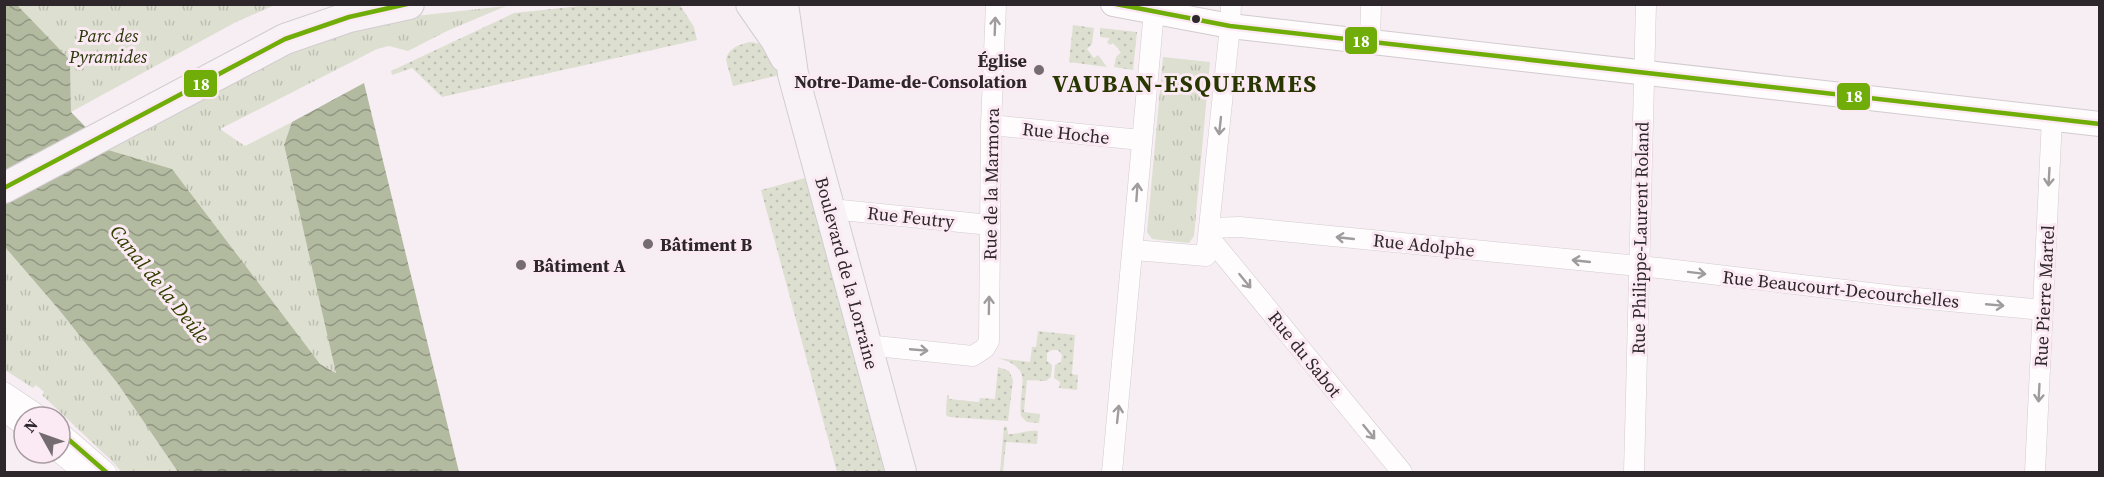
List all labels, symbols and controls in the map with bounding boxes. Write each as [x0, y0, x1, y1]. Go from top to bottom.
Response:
unlabelled marker [1190, 13, 1202, 25]
one-way arrow [989, 16, 1000, 36]
park label: Parc des Pyramides [68, 23, 148, 69]
line badge: 18 [1344, 26, 1378, 55]
text: 18 [1352, 30, 1370, 52]
place label: Église Notre-Dame-de-Consolation [794, 48, 1027, 94]
marker: Église Notre-Dame-de-Consolation [1032, 63, 1046, 77]
district label: VAUBAN-ESQUERMES [1052, 67, 1318, 100]
line badge: 18 [183, 69, 218, 98]
text: 18 [192, 73, 210, 95]
line badge: 18 [1836, 82, 1871, 111]
text: 18 [1845, 85, 1863, 107]
street label: Rue de la Marmora [977, 107, 1005, 260]
one-way arrow [1214, 115, 1225, 135]
street label: Rue Hoche [1021, 116, 1111, 150]
street label: Rue Philippe-Laurent Roland [1625, 121, 1655, 355]
one-way arrow [2044, 167, 2055, 187]
street label: Boulevard de la Lorraine [809, 174, 885, 372]
one-way arrow [1132, 183, 1143, 203]
street label: Rue Feutry [866, 200, 957, 234]
water label: Canal de la Deûle [103, 219, 217, 349]
street label: Rue Pierre Martel [2028, 224, 2060, 368]
street label: Rue Adolphe [1372, 227, 1476, 263]
place label: Bâtiment B [660, 232, 752, 257]
one-way arrow [1336, 232, 1355, 243]
marker: Bâtiment B [641, 237, 655, 251]
place label: Bâtiment A [533, 253, 626, 278]
one-way arrow [1571, 255, 1591, 266]
marker: Bâtiment A [514, 258, 528, 272]
street label: Rue Beaucourt-Decourchelles [1721, 264, 1961, 314]
one-way arrow [1687, 268, 1707, 279]
one-way arrow [1239, 273, 1252, 289]
one-way arrow [983, 295, 995, 315]
one-way arrow [1985, 300, 2005, 311]
street label: Rue du Sabot [1262, 306, 1348, 402]
one-way arrow [909, 345, 929, 356]
one-way arrow [2033, 383, 2044, 403]
north arrow [12, 405, 72, 465]
one-way arrow [1113, 405, 1124, 425]
text: N [18, 414, 43, 437]
one-way arrow [1363, 424, 1376, 440]

